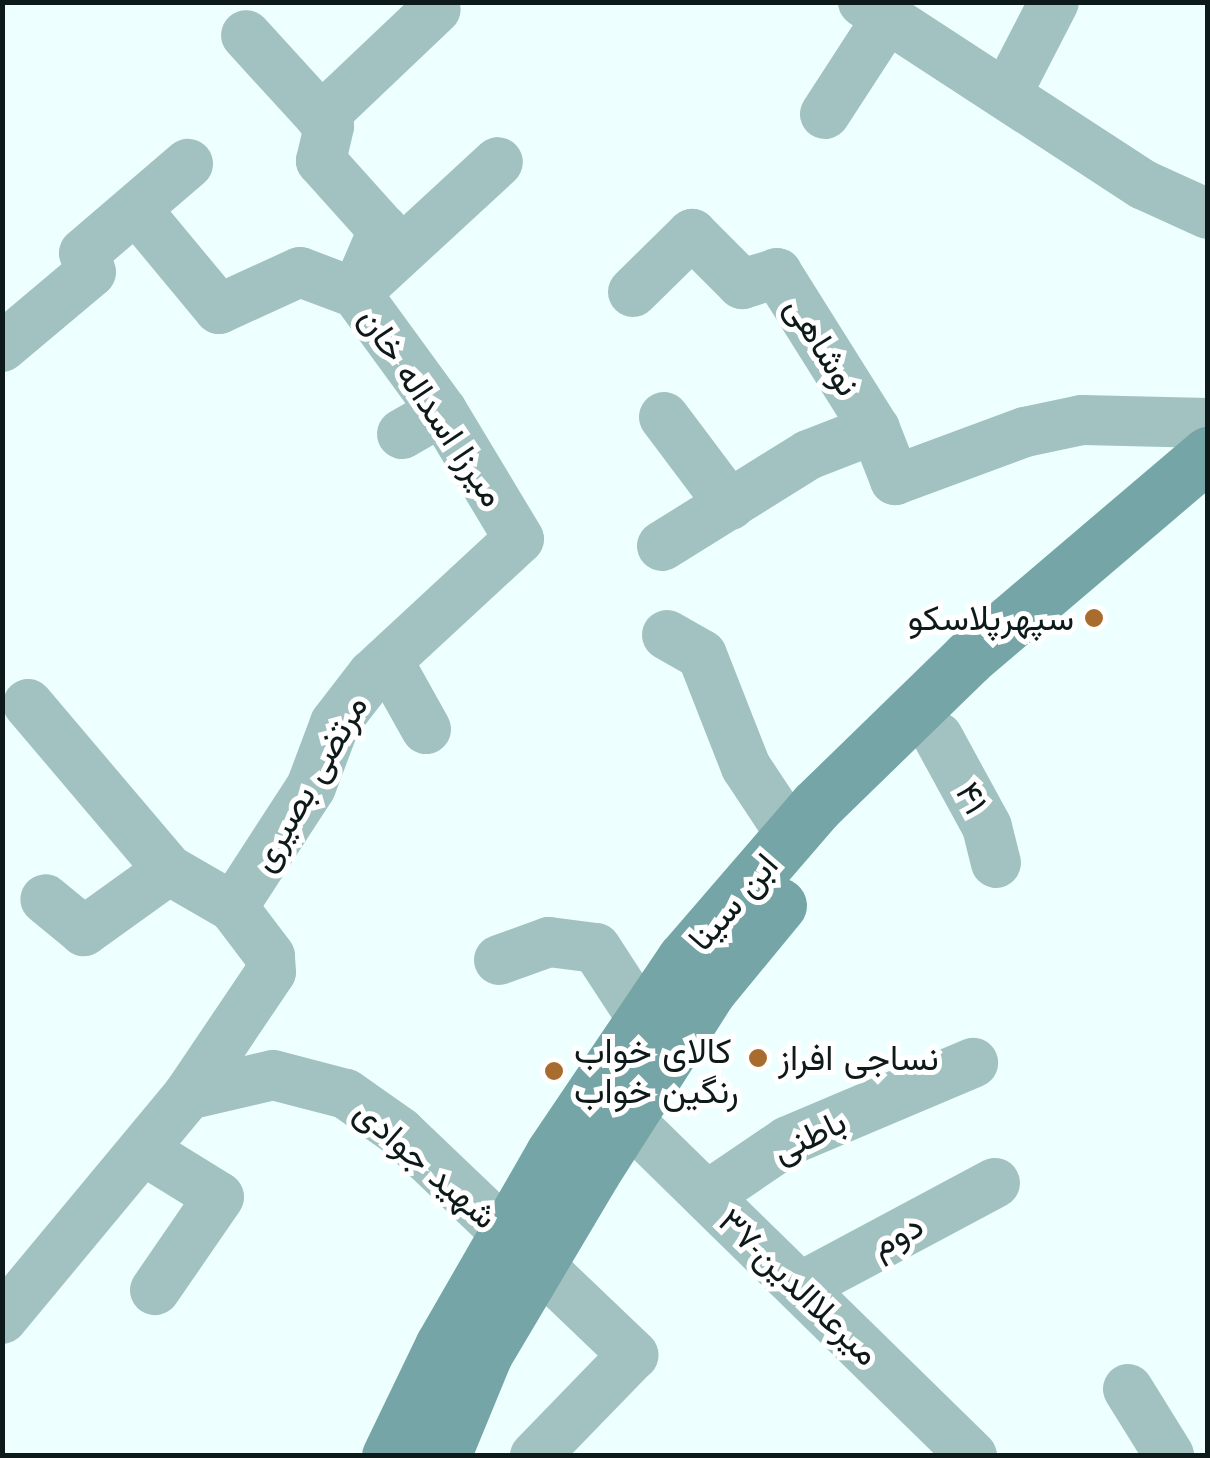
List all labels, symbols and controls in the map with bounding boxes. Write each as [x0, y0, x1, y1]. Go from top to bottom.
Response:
street label: نوشاهی [776, 289, 870, 403]
street label: میرزا اسداله خان [350, 299, 514, 515]
place label: سپهرپلاسکو [908, 597, 1074, 639]
marker: سپهرپلاسکو [1083, 607, 1105, 629]
street label: مرتضی بصیری [242, 687, 376, 879]
street label: ۴۱ [946, 775, 998, 821]
street label: ابن سینا [679, 845, 787, 959]
place label: کالای خواب رنگین خواب [574, 1030, 739, 1112]
place label: نساجی افراز [778, 1037, 939, 1079]
marker: نساجی افراز [747, 1047, 769, 1069]
marker: کالای خواب رنگین خواب [543, 1060, 565, 1082]
street label: شهید جوادی [346, 1091, 506, 1237]
street label: باطنی [765, 1100, 853, 1172]
street label: ۳۷-میرعلاالدین [710, 1200, 888, 1374]
street label: دوم [864, 1204, 930, 1266]

